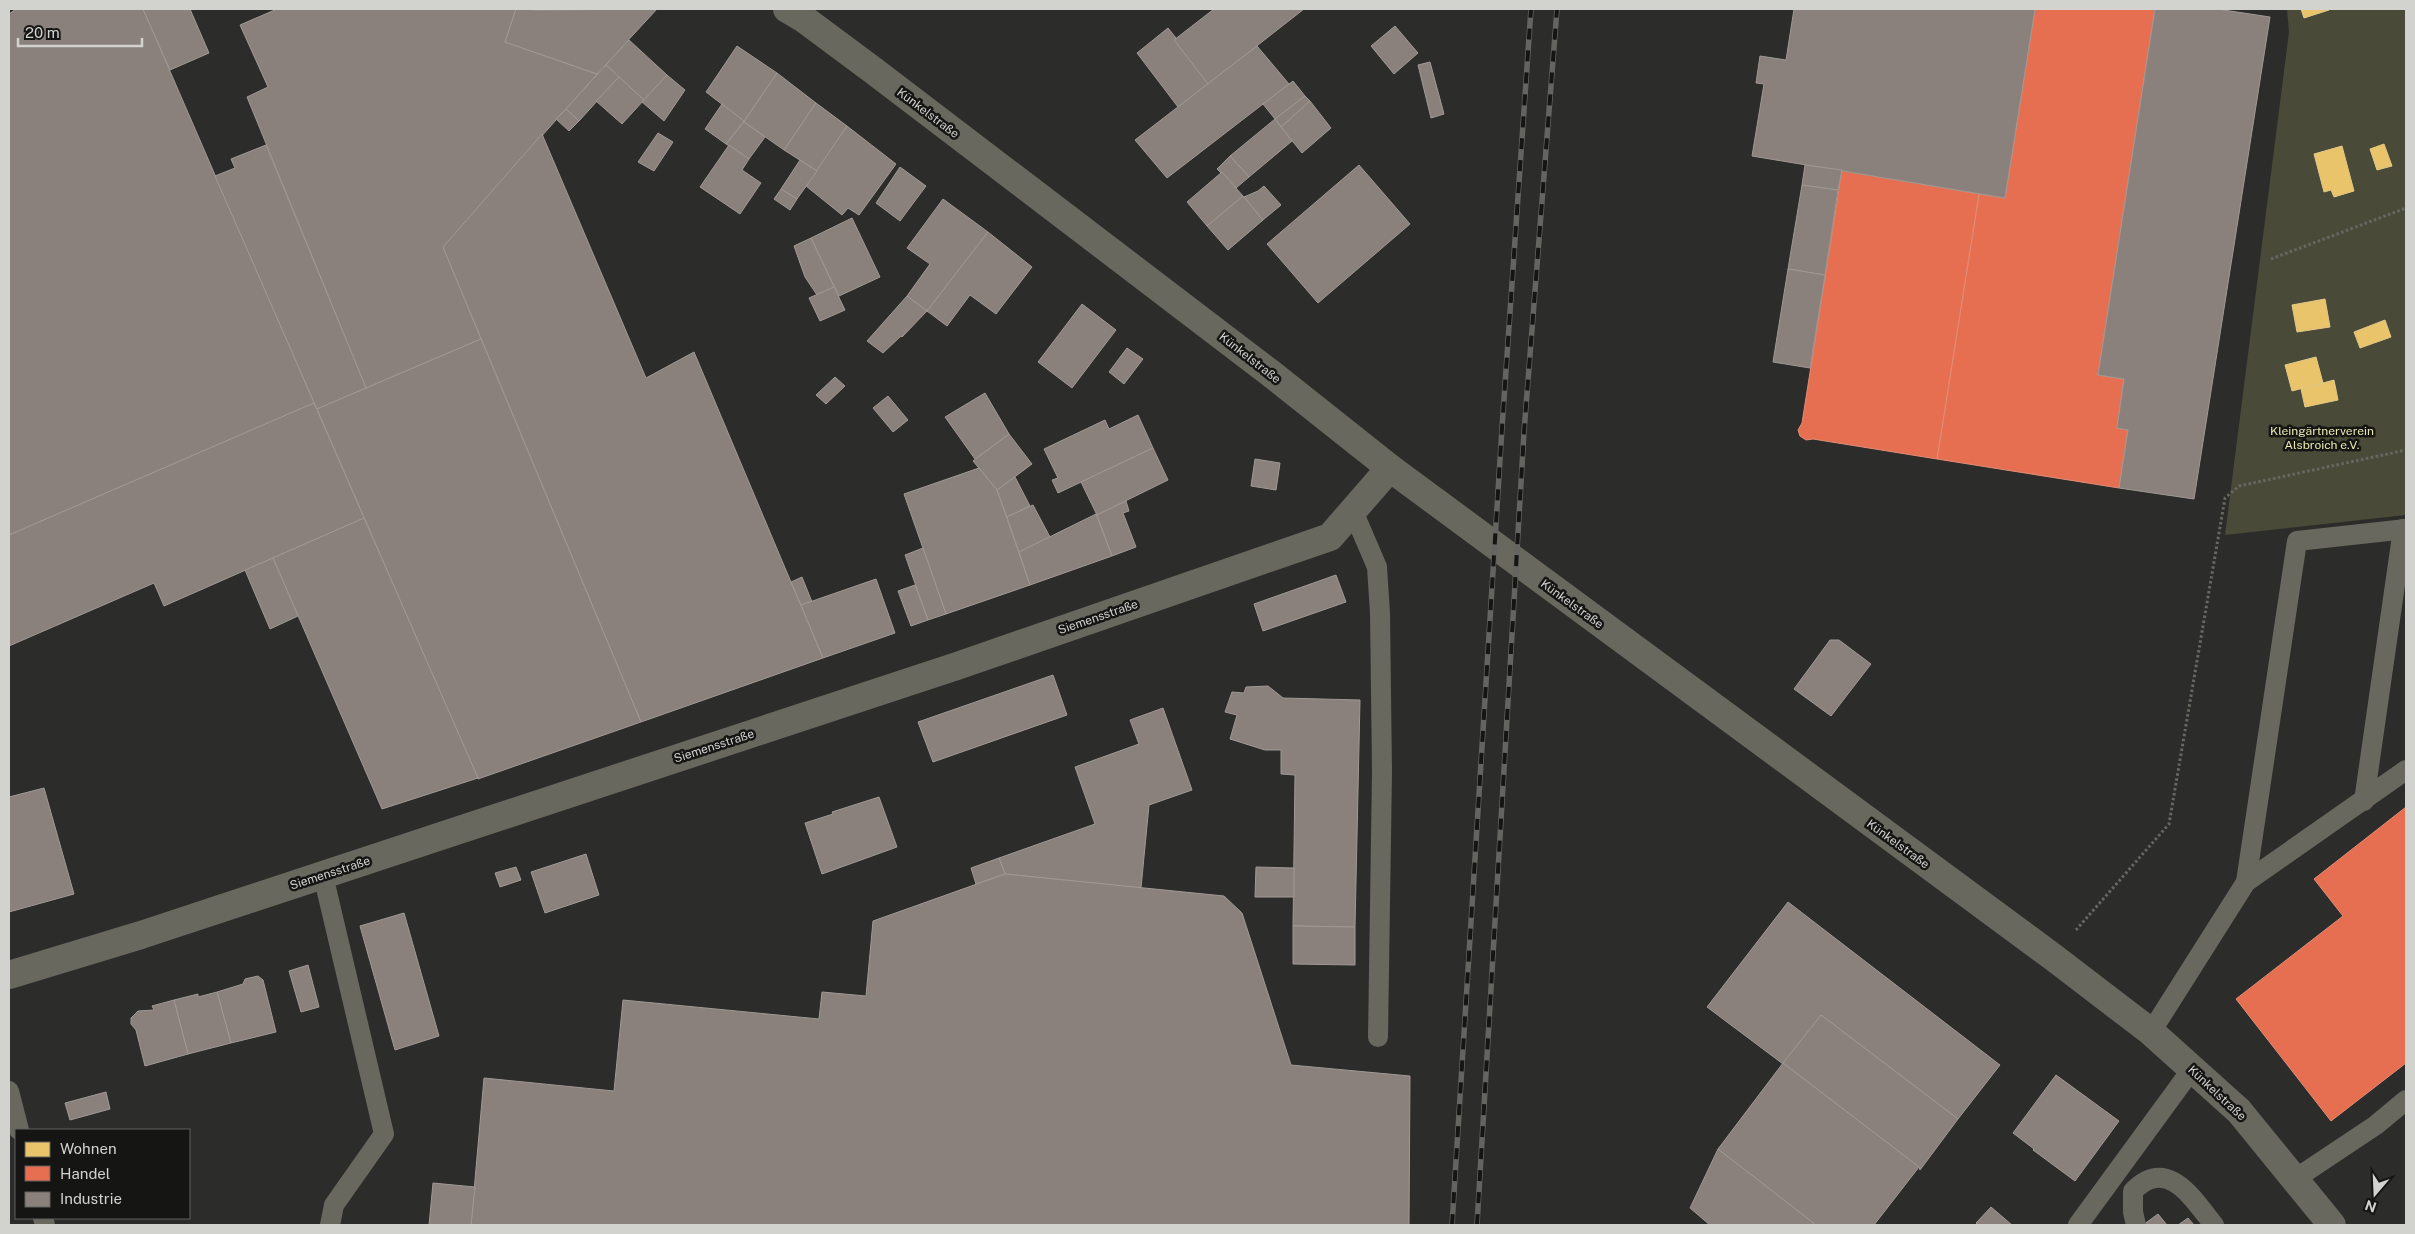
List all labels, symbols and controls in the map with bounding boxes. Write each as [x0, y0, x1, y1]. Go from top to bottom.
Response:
scale bar [18, 15, 141, 47]
text: 20 m [25, 24, 60, 41]
street label: Künkelstraße [894, 85, 962, 141]
street label: Künkelstraße [1216, 330, 1284, 386]
park label: Kleingärtnerverein Alsbroich e.V. [2270, 424, 2374, 452]
street label: Künkelstraße [1538, 577, 1606, 632]
street label: Siemensstraße [1056, 597, 1140, 637]
street label: Siemensstraße [672, 726, 756, 766]
street label: Künkelstraße [1864, 817, 1932, 872]
street label: Siemensstraße [288, 853, 372, 893]
street label: Künkelstraße [2185, 1063, 2249, 1124]
legend [15, 1129, 190, 1219]
text: Wohnen [60, 1140, 117, 1157]
text: Handel [60, 1165, 110, 1182]
north arrow [2350, 1169, 2400, 1219]
text: Industrie [60, 1190, 122, 1207]
text: N [2363, 1197, 2379, 1216]

